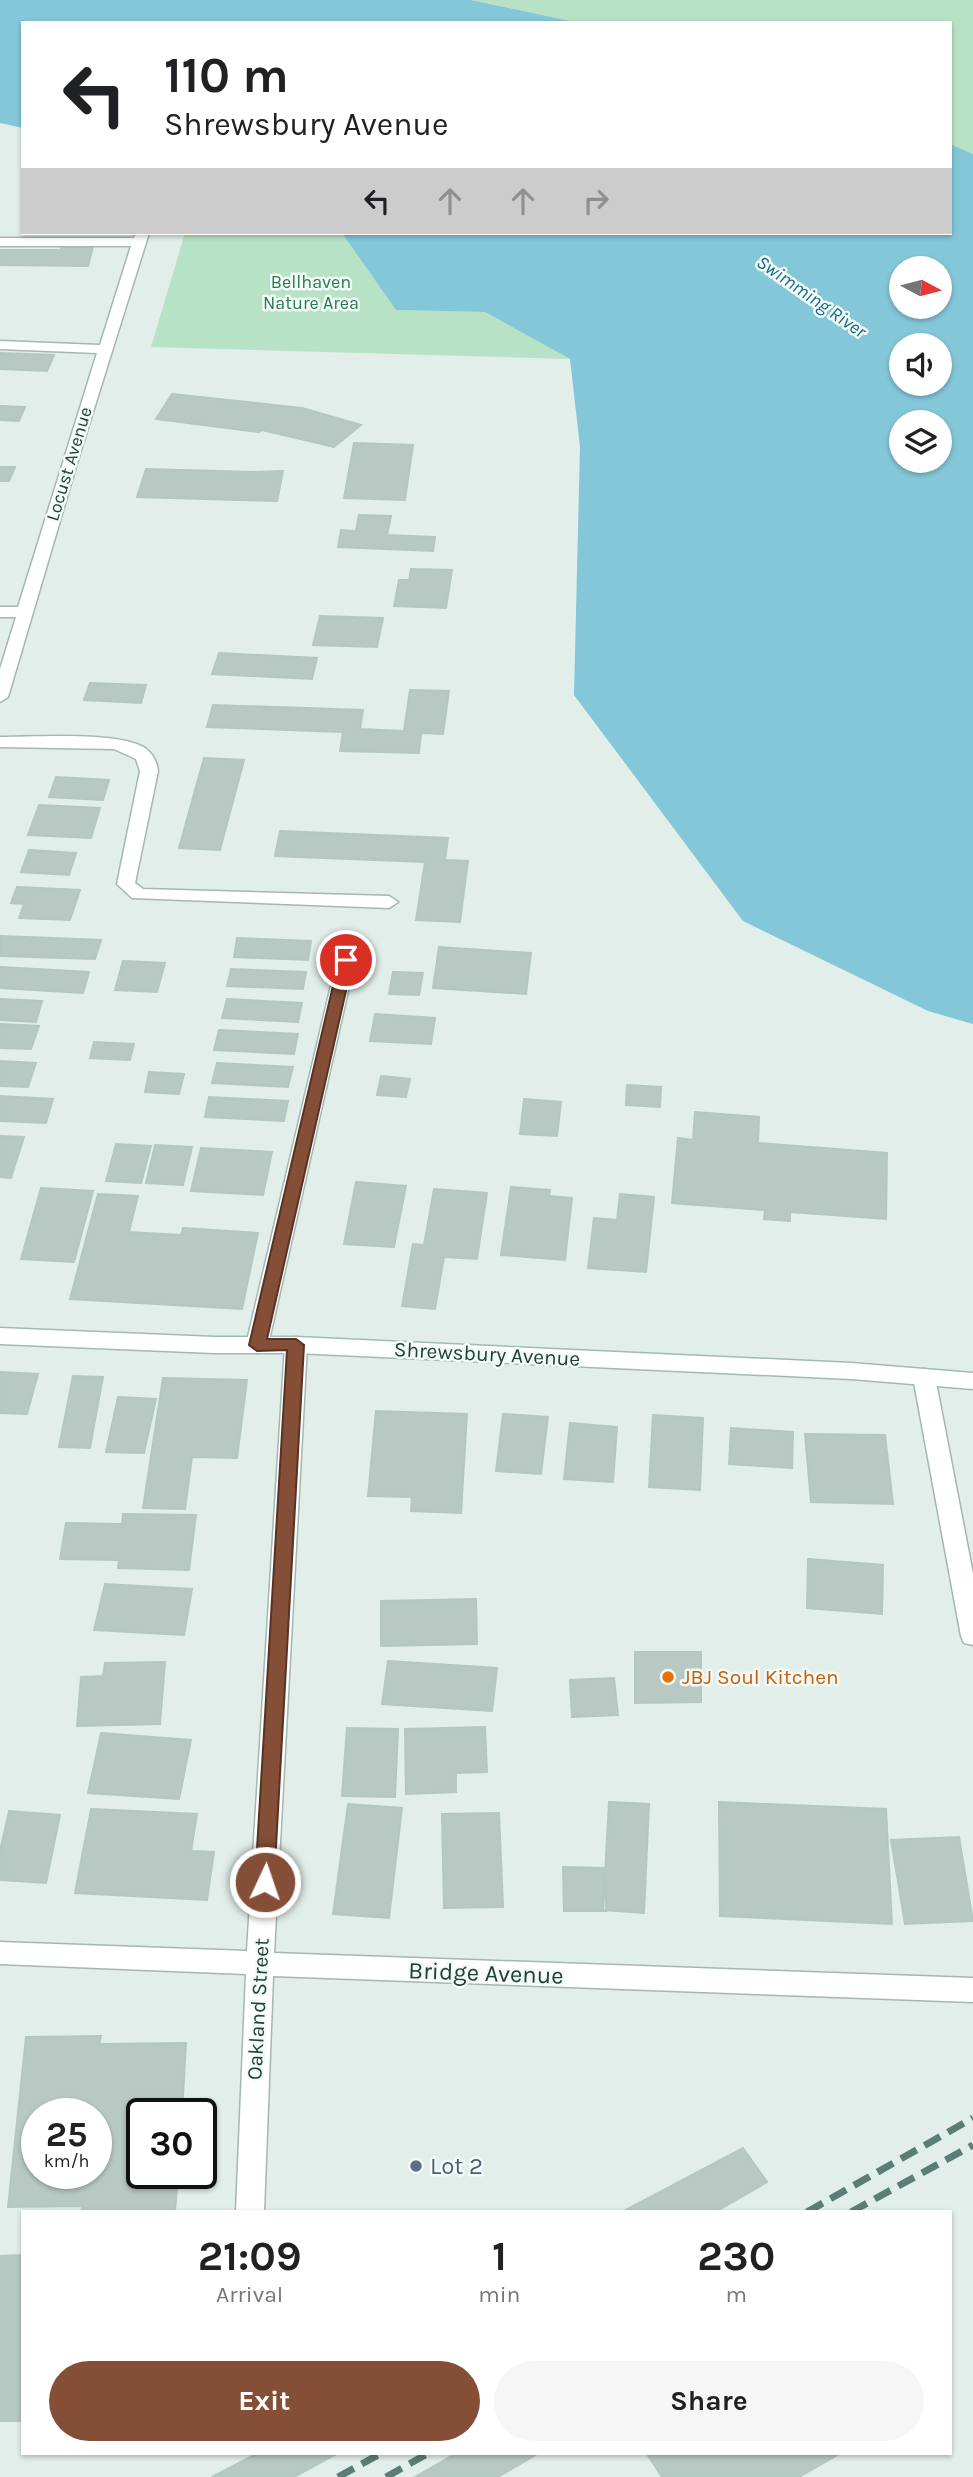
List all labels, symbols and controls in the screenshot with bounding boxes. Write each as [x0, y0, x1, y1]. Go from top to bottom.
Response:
text: 110 m [164, 47, 289, 104]
icon: left [49, 49, 140, 140]
text: Shrewsbury Avenue [164, 106, 448, 143]
icon: left [358, 182, 396, 220]
icon: ahead [431, 182, 469, 220]
icon: ahead [504, 182, 542, 220]
icon: right [577, 182, 615, 220]
water label: Swimming River [752, 251, 872, 344]
north arrow [889, 256, 952, 318]
map controls [889, 256, 952, 473]
park label: Bellhaven Nature Area [263, 271, 359, 314]
button: sound [889, 333, 952, 396]
street label: Locust Avenue [41, 404, 97, 524]
button: layers [889, 410, 952, 473]
pin [316, 930, 376, 990]
icon: arrive [327, 941, 365, 979]
street label: Shrewsbury Avenue [393, 1337, 581, 1371]
place label: JBJ Soul Kitchen [682, 1665, 839, 1689]
marker: JBJ Soul Kitchen [660, 1669, 676, 1685]
position arrow [228, 1845, 302, 1919]
street label: Oakland Street [242, 1937, 274, 2081]
street label: Bridge Avenue [408, 1956, 564, 1990]
speed limit sign: 30 [126, 2098, 217, 2189]
text: 25 [46, 2114, 87, 2155]
text: km/h [44, 2150, 89, 2172]
place label: Lot 2 [430, 2152, 483, 2180]
marker: Lot 2 [408, 2158, 424, 2174]
text: 21:09 [198, 2231, 302, 2281]
text: 1 [492, 2231, 507, 2281]
text: 230 [697, 2231, 775, 2281]
text: Arrival [216, 2281, 283, 2308]
text: min [478, 2281, 521, 2308]
text: m [725, 2281, 747, 2308]
button: Exit [49, 2361, 480, 2441]
button: Share [494, 2361, 924, 2441]

